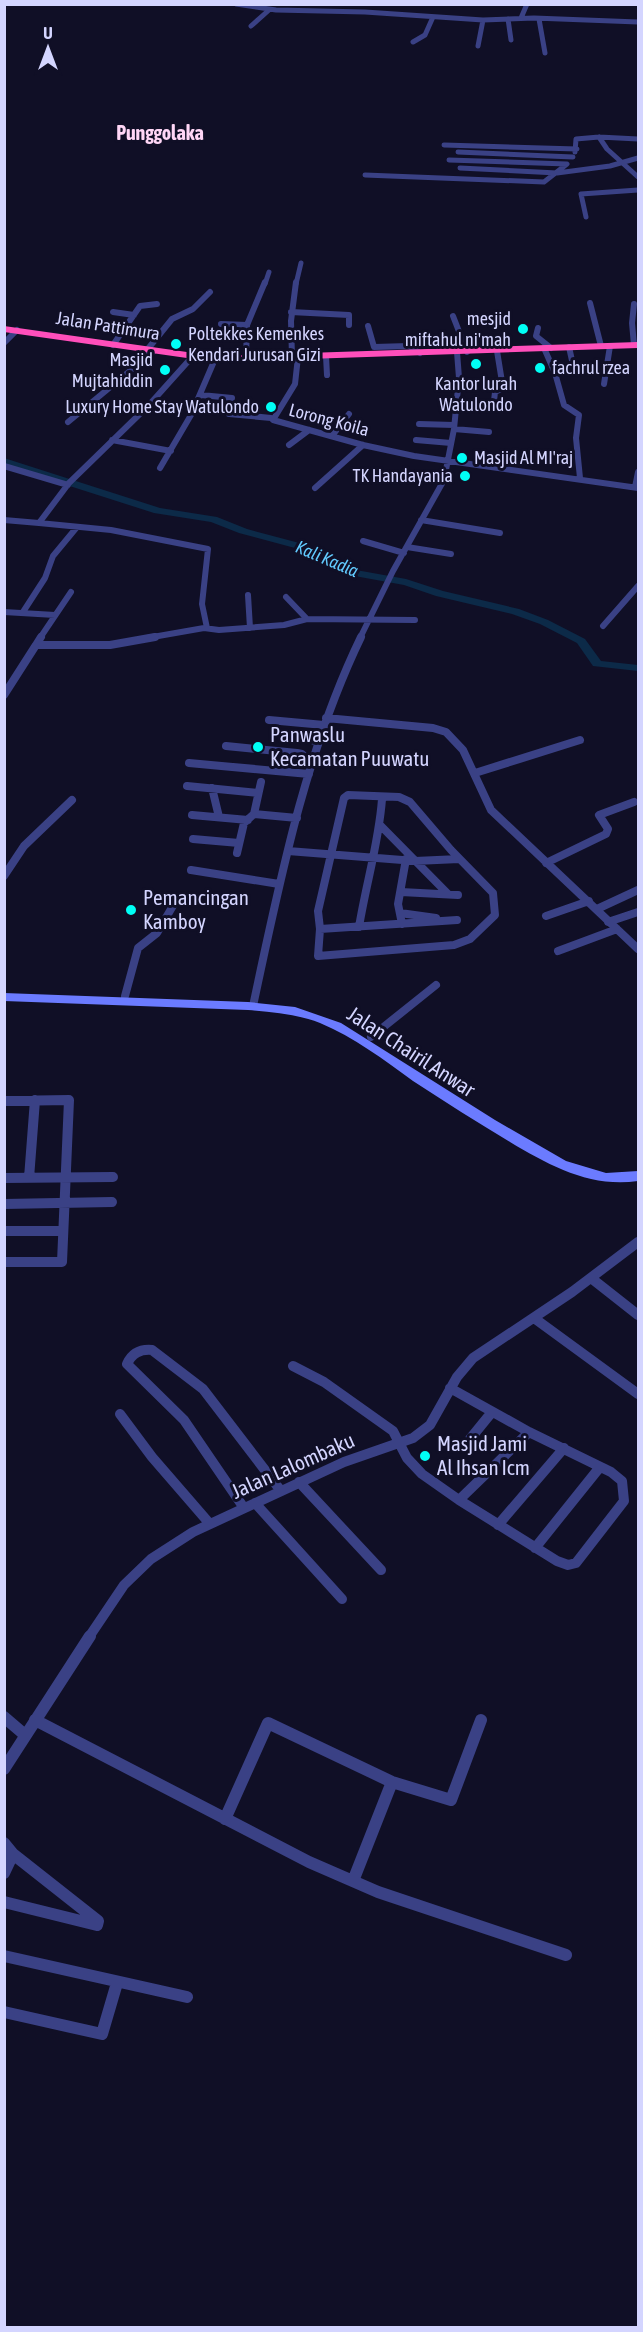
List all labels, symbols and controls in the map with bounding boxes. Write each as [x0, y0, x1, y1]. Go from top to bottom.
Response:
north arrow [18, 18, 78, 78]
text: U [43, 24, 53, 42]
district label: Punggolaka [116, 121, 204, 144]
street label: Jalan Pattimura [55, 307, 161, 344]
place label: mesjid miftahul ni'mah [405, 308, 511, 350]
marker: mesjid miftahul ni'mah [516, 322, 530, 336]
place label: Poltekkes Kemenkes Kendari Jurusan Gizi [188, 323, 324, 365]
marker: Poltekkes Kemenkes Kendari Jurusan Gizi [169, 337, 183, 351]
place label: Masjid Mujtahiddin [72, 349, 153, 391]
marker: Kantor lurah Watulondo [469, 357, 483, 371]
place label: fachrul rzea [552, 357, 630, 378]
marker: fachrul rzea [533, 361, 547, 375]
marker: Masjid Mujtahiddin [158, 363, 172, 377]
place label: Kantor lurah Watulondo [435, 373, 517, 415]
place label: Luxury Home Stay Watulondo [65, 396, 259, 417]
street label: Lorong Koila [287, 399, 372, 440]
marker: Luxury Home Stay Watulondo [264, 400, 278, 414]
place label: Masjid Al MI'raj [474, 447, 573, 468]
marker: Masjid Al MI'raj [455, 451, 469, 465]
place label: TK Handayania [353, 465, 453, 486]
marker: TK Handayania [458, 469, 472, 483]
water label: Kali Kadia [293, 536, 362, 581]
place label: Panwaslu Kecamatan Puuwatu [270, 722, 429, 770]
marker: Panwaslu Kecamatan Puuwatu [251, 740, 265, 754]
place label: Pemancingan Kamboy [143, 885, 249, 933]
marker: Pemancingan Kamboy [124, 903, 138, 917]
street label: Jalan Chairil Anwar [343, 1001, 481, 1102]
street label: Jalan Lalombaku [227, 1427, 358, 1503]
place label: Masjid Jami Al Ihsan Icm [437, 1431, 530, 1479]
marker: Masjid Jami Al Ihsan Icm [418, 1449, 432, 1463]

